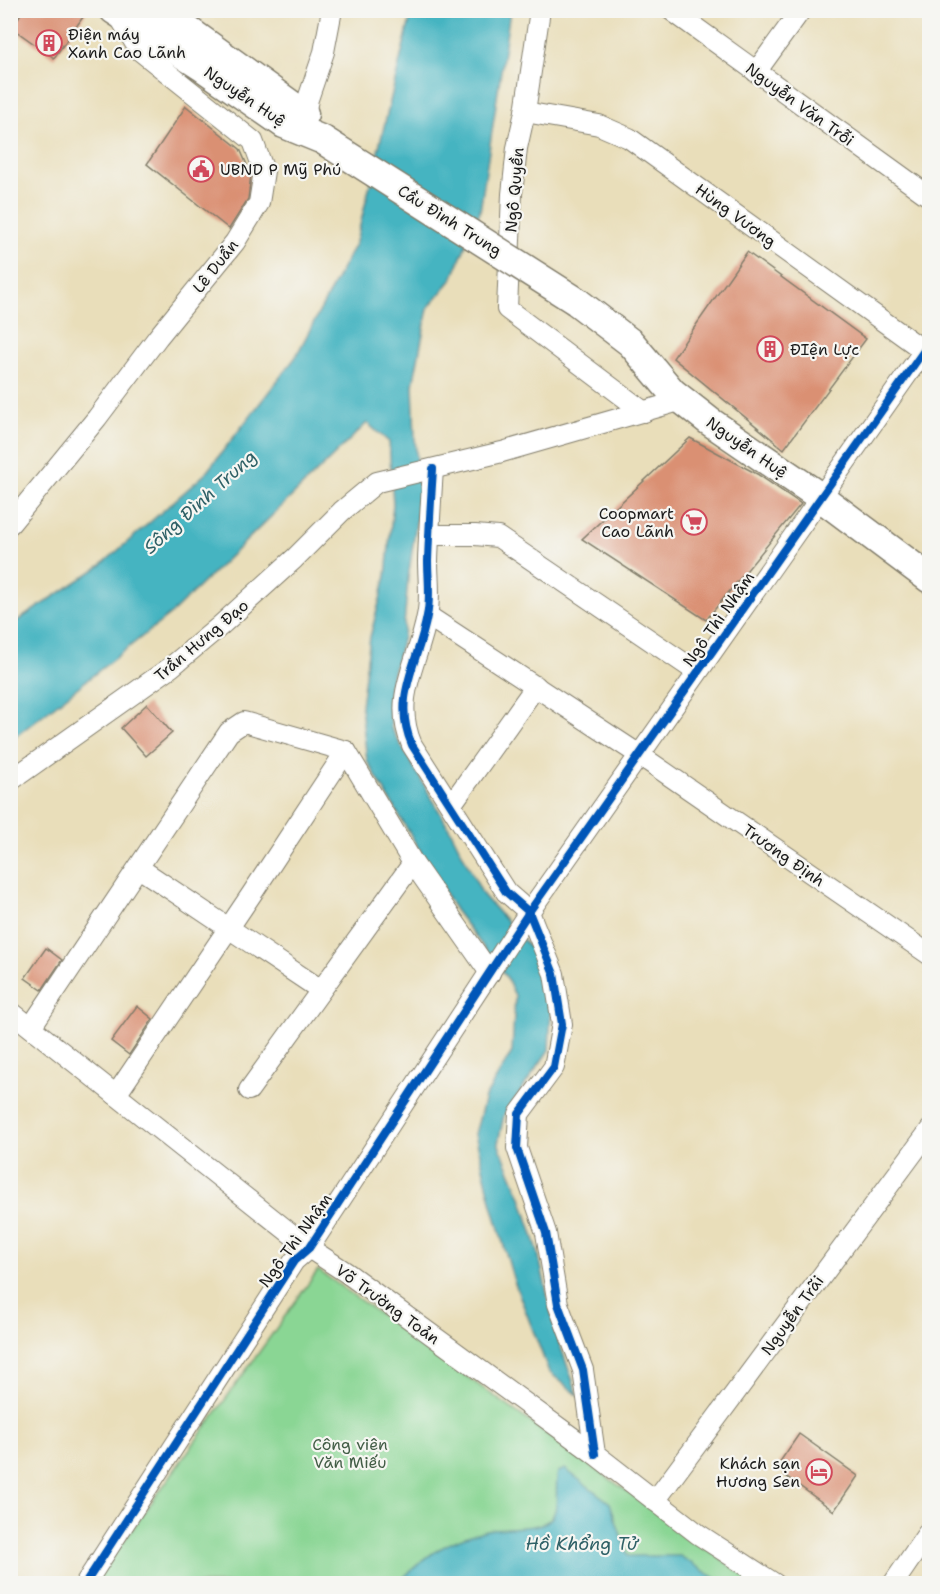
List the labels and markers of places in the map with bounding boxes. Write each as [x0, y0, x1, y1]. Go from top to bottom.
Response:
place label: Điện máy Xanh Cao Lãnh [68, 24, 186, 63]
building icon: Điện máy Xanh Cao Lãnh [34, 28, 64, 58]
public building icon: UBND P Mỹ Phú [186, 154, 216, 184]
place label: UBND P Mỹ Phú [220, 159, 341, 180]
building icon: ĐIện Lực [755, 334, 785, 364]
place label: ĐIện Lực [790, 339, 859, 360]
place label: Coopmart Cao Lãnh [599, 503, 674, 542]
supermarket icon: Coopmart Cao Lãnh [679, 507, 709, 537]
place label: Khách sạn Hương Sen [716, 1453, 800, 1492]
hotel icon: Khách sạn Hương Sen [804, 1457, 834, 1487]

